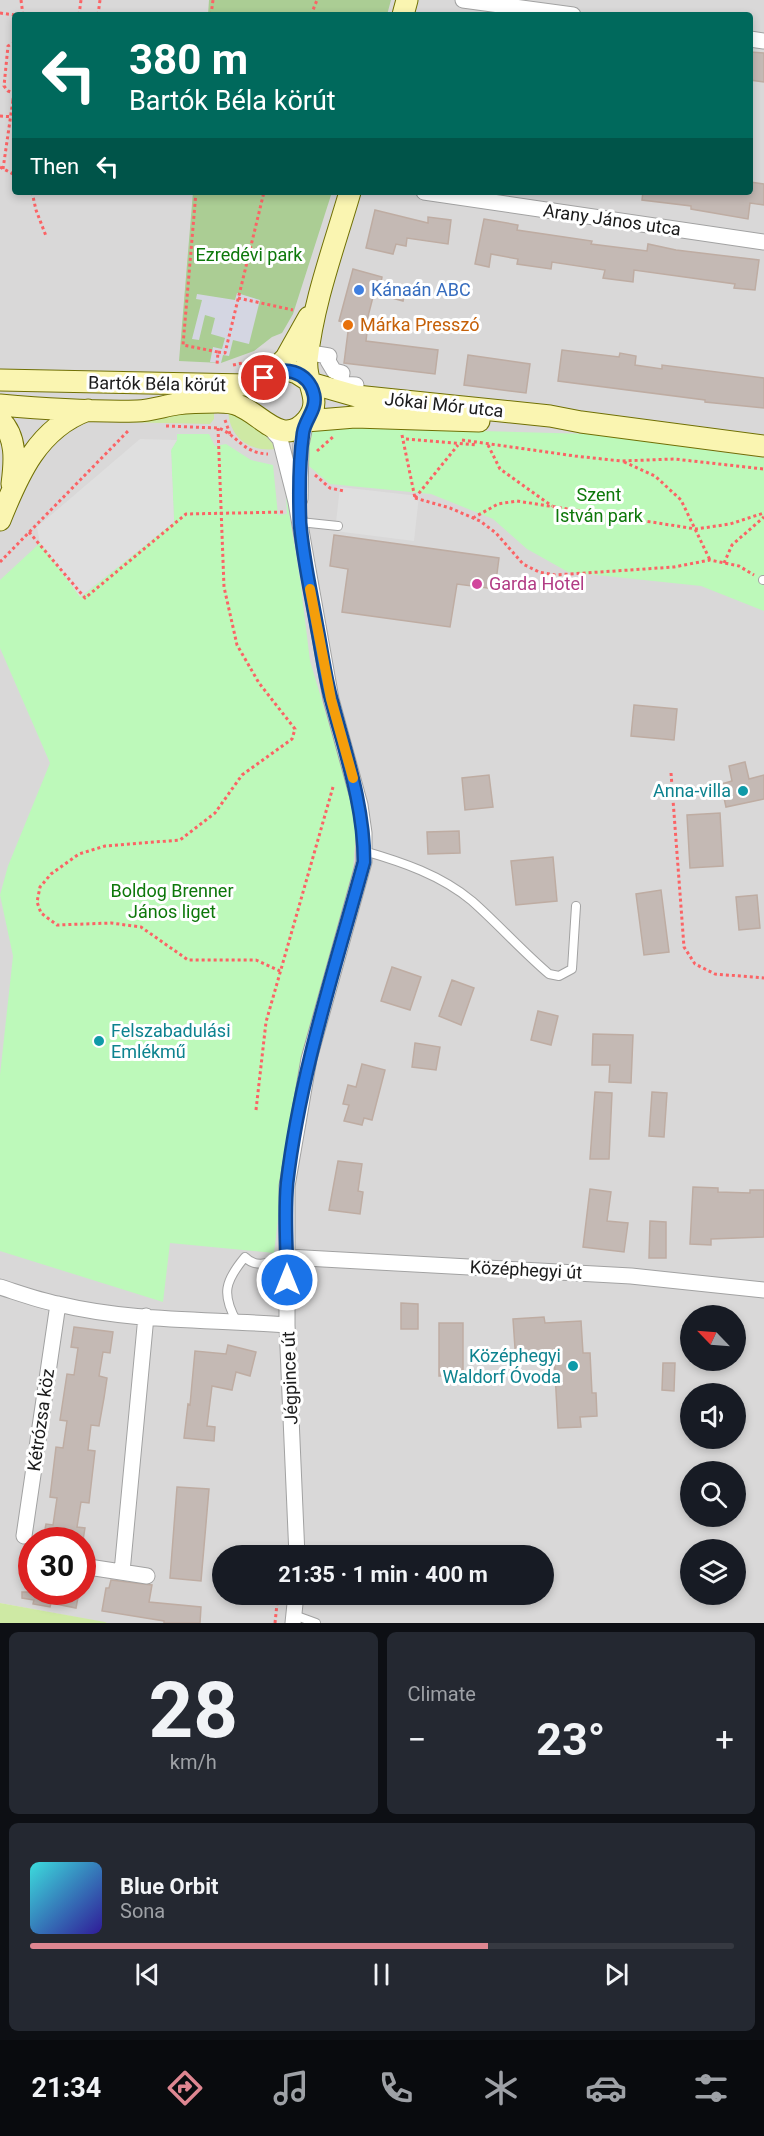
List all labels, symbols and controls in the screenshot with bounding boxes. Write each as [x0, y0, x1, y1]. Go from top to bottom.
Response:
text: 380 m [129, 35, 248, 84]
icon: left [30, 36, 108, 114]
text: Bartók Béla körút [129, 85, 336, 117]
icon: left [91, 150, 124, 183]
text: Then [30, 154, 79, 179]
street label: Arany János utca [542, 199, 682, 240]
park label: Ezredévi park [196, 244, 303, 265]
place label: Kánaán ABC [371, 279, 471, 300]
marker: Kánaán ABC [352, 283, 366, 297]
place label: Márka Presszó [360, 314, 479, 335]
marker: Márka Presszó [341, 318, 355, 332]
pin [238, 352, 289, 403]
icon: arrive [247, 361, 280, 394]
street label: Bartók Béla körút [88, 372, 226, 395]
street label: Jókai Mór utca [384, 388, 505, 421]
park label: Szent István park [555, 484, 644, 526]
place label: Garda Hotel [489, 573, 584, 594]
marker: Garda Hotel [470, 577, 484, 591]
place label: Anna-villa [653, 780, 731, 801]
marker: Anna-villa [736, 784, 750, 798]
park label: Boldog Brenner János liget [110, 880, 234, 922]
place label: Felszabadulási Emlékmű [111, 1020, 231, 1062]
marker: Felszabadulási Emlékmű [92, 1034, 106, 1048]
position arrow [255, 1248, 319, 1312]
street label: Középhegyi út [469, 1256, 583, 1283]
north arrow [680, 1305, 746, 1371]
map controls [680, 1305, 746, 1605]
street label: Jégpince út [277, 1331, 302, 1425]
place label: Középhegyi Waldorf Óvoda [443, 1345, 561, 1387]
marker: Középhegyi Waldorf Óvoda [566, 1359, 580, 1373]
street label: Kétrózsa köz [23, 1367, 58, 1472]
button: sound [680, 1383, 746, 1449]
button: search [680, 1461, 746, 1527]
speed limit sign: 30 [18, 1527, 96, 1605]
button: layers [680, 1539, 746, 1605]
text: 21:35 · 1 min · 400 m [278, 1562, 488, 1587]
text: 28 [148, 1665, 238, 1756]
text: Climate [408, 1682, 476, 1706]
text: 23° [536, 1713, 605, 1766]
text: − [408, 1720, 426, 1759]
text: + [715, 1720, 734, 1759]
text: km/h [170, 1750, 217, 1774]
text: Blue Orbit [120, 1874, 218, 1899]
text: Sona [120, 1899, 165, 1923]
icon: previous [131, 1958, 164, 1991]
icon: pause [365, 1958, 398, 1991]
icon: next [600, 1958, 633, 1991]
icon: directions [164, 2067, 206, 2109]
icon: music [270, 2067, 312, 2109]
icon: phone [375, 2067, 417, 2109]
icon: climate [480, 2067, 522, 2109]
icon: car [585, 2067, 627, 2109]
icon: filters [690, 2067, 732, 2109]
text: 21:34 [32, 2072, 101, 2104]

